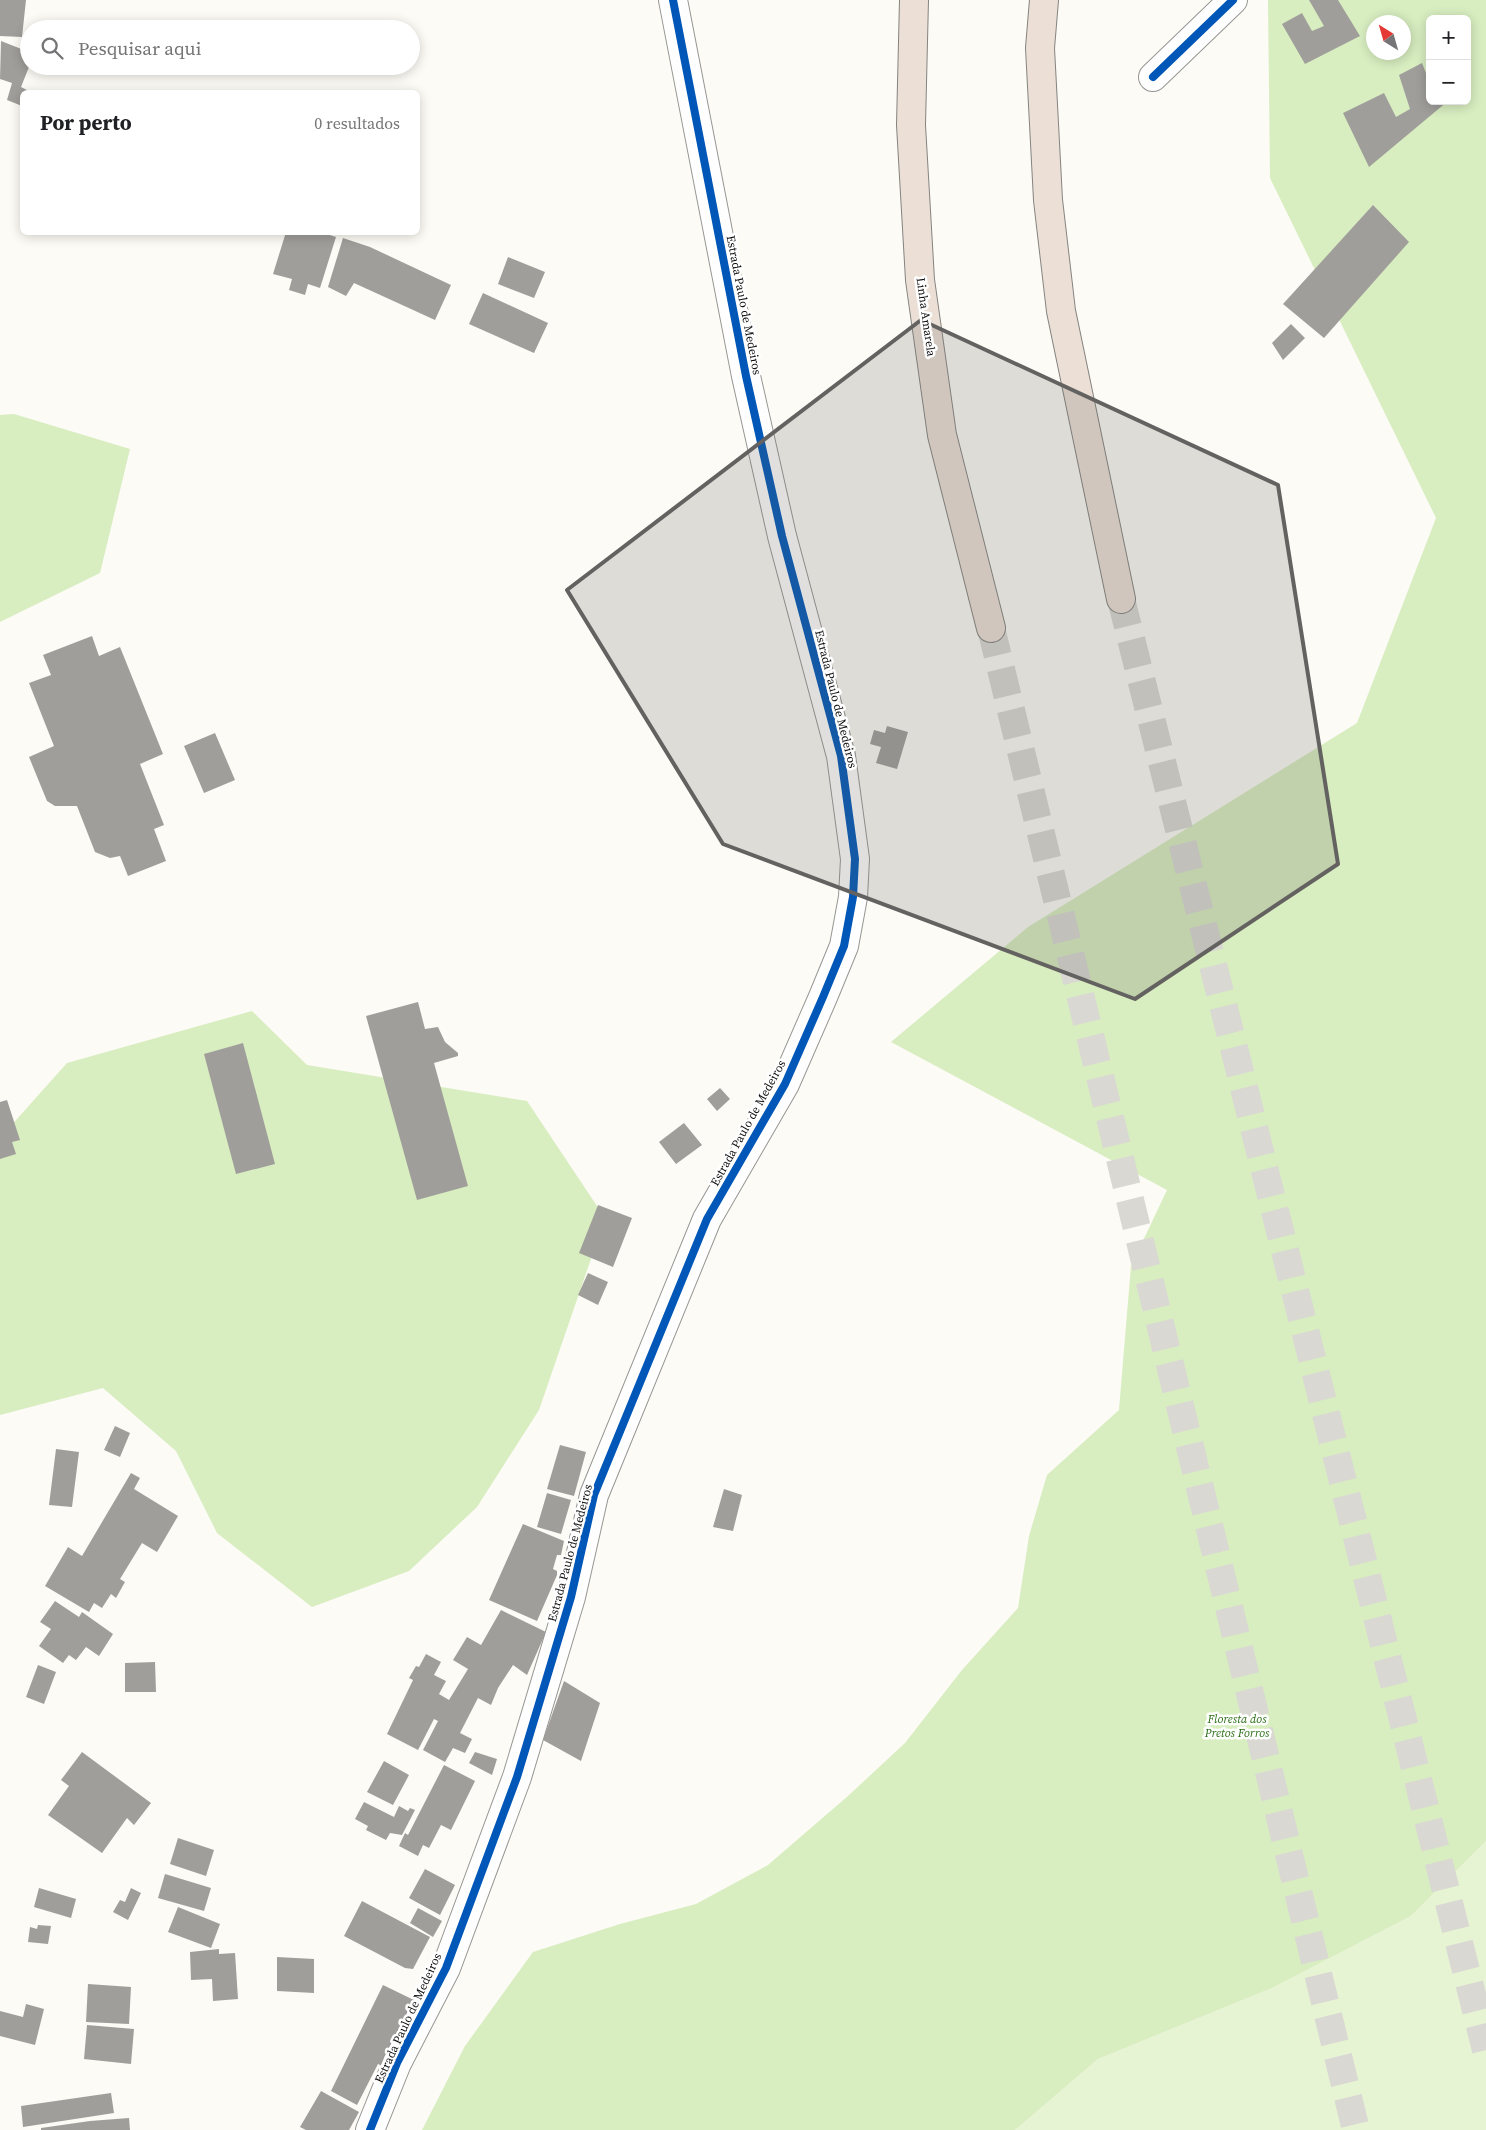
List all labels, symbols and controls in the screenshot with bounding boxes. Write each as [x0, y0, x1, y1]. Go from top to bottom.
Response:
north arrow [1366, 15, 1411, 60]
map controls [1426, 15, 1471, 105]
button: + [1426, 15, 1471, 60]
search box [20, 20, 420, 75]
icon: search [38, 34, 66, 62]
text: Pesquisar aqui [78, 35, 201, 61]
button: − [1426, 60, 1471, 105]
text: Por perto [40, 108, 132, 137]
text: 0 resultados [314, 112, 400, 134]
street label: Estrada Paulo de Medeiros [723, 234, 765, 376]
street label: Linha Amarela [913, 277, 940, 358]
street label: Estrada Paulo de Medeiros [811, 628, 861, 770]
street label: Estrada Paulo de Medeiros [707, 1057, 789, 1189]
street label: Estrada Paulo de Medeiros [544, 1482, 596, 1624]
park label: Floresta dos Pretos Forros [1204, 1711, 1270, 1741]
street label: Estrada Paulo de Medeiros [371, 1950, 445, 2086]

